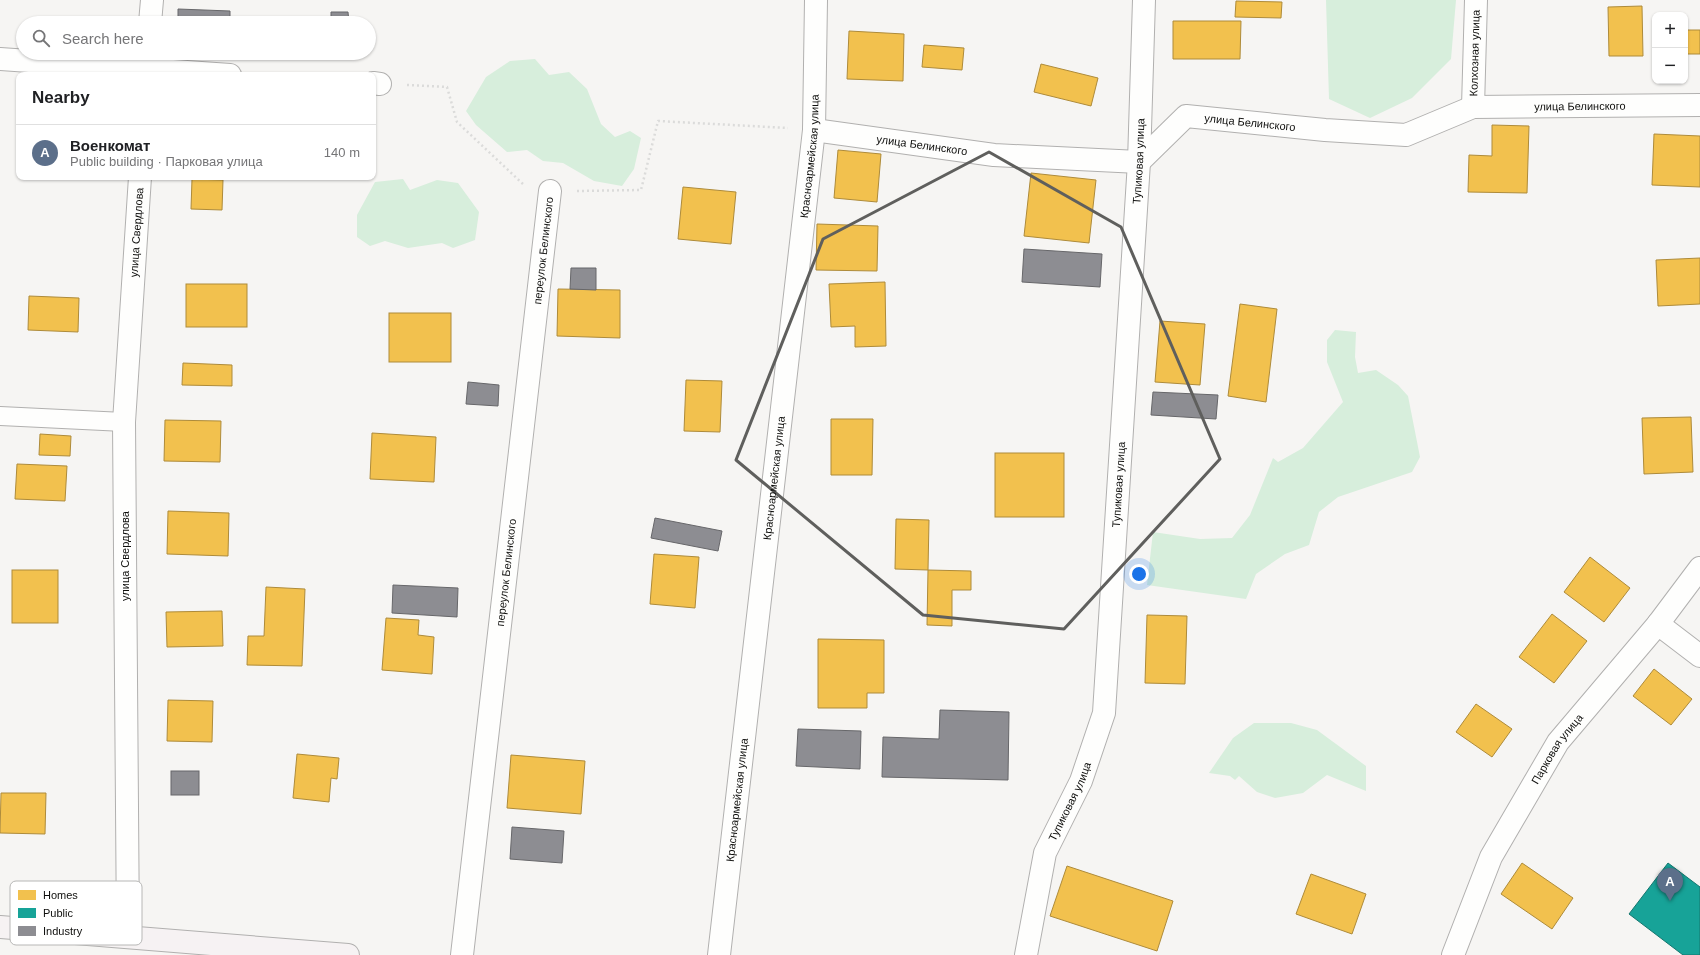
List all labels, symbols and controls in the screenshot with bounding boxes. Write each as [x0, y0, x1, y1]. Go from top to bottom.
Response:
street label: Колхозная улица [1467, 9, 1482, 97]
map controls [1652, 12, 1688, 84]
button: + [1652, 12, 1688, 48]
search box [16, 16, 376, 60]
icon: search [30, 27, 52, 49]
text: Search here [62, 30, 144, 47]
button: − [1652, 48, 1688, 84]
text: Nearby [32, 88, 90, 107]
street label: Красноармейская улица [798, 93, 821, 219]
street label: улица Белинского [1534, 100, 1626, 112]
street label: улица Белинского [1204, 112, 1296, 133]
street label: Тупиковая улица [1130, 117, 1146, 204]
street label: улица Белинского [876, 133, 968, 157]
text: Военкомат [70, 137, 150, 154]
text: A [40, 145, 50, 160]
text: 140 m [324, 145, 360, 160]
text: Public building · Парковая улица [70, 154, 263, 169]
street label: улица Свердлова [127, 186, 145, 278]
street label: переулок Белинского [531, 196, 555, 305]
street label: Красноармейская улица [761, 415, 787, 541]
street label: Тупиковая улица [1110, 440, 1127, 528]
street label: улица Свердлова [119, 510, 131, 601]
street label: переулок Белинского [494, 518, 518, 627]
your location [1129, 564, 1149, 584]
street label: Парковая улица [1529, 711, 1586, 786]
street label: Красноармейская улица [724, 737, 750, 863]
street label: Тупиковая улица [1046, 760, 1093, 843]
pin: A [1657, 868, 1683, 901]
legend [10, 881, 142, 945]
text: Homes [43, 889, 78, 901]
text: Public [43, 907, 73, 919]
text: Industry [43, 925, 83, 937]

